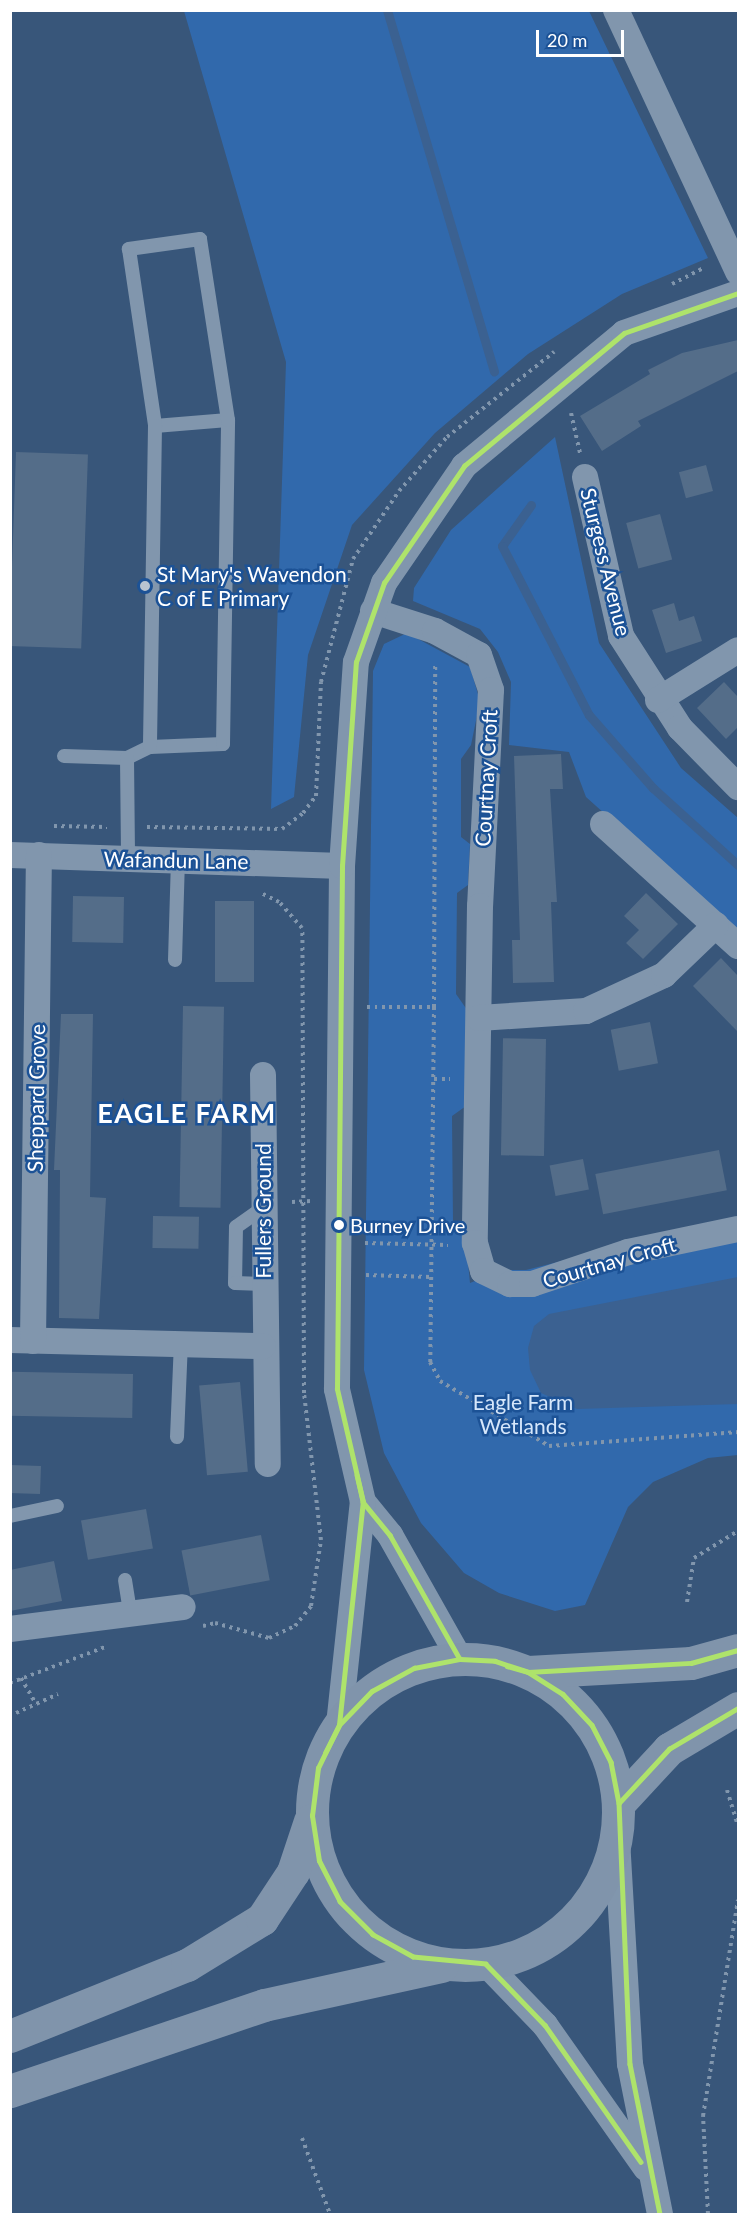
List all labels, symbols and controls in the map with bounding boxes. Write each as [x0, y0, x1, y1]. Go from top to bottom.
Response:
scale bar [539, 18, 628, 56]
text: 20 m [547, 29, 587, 51]
street label: Sturgess Avenue [575, 485, 637, 639]
place label: St Mary's Wavendon C of E Primary [157, 561, 347, 611]
marker: St Mary's Wavendon C of E Primary [138, 579, 152, 593]
street label: Courtnay Croft [470, 708, 502, 848]
street label: Wafandun Lane [103, 846, 249, 874]
street label: Sheppard Grove [22, 1024, 50, 1172]
district label: EAGLE FARM [97, 1097, 277, 1129]
street label: Fullers Ground [250, 1143, 276, 1279]
place label: Burney Drive [350, 1213, 466, 1237]
marker: Burney Drive [333, 1219, 345, 1231]
street label: Courtnay Croft [539, 1231, 679, 1293]
park label: Eagle Farm Wetlands [473, 1389, 573, 1439]

